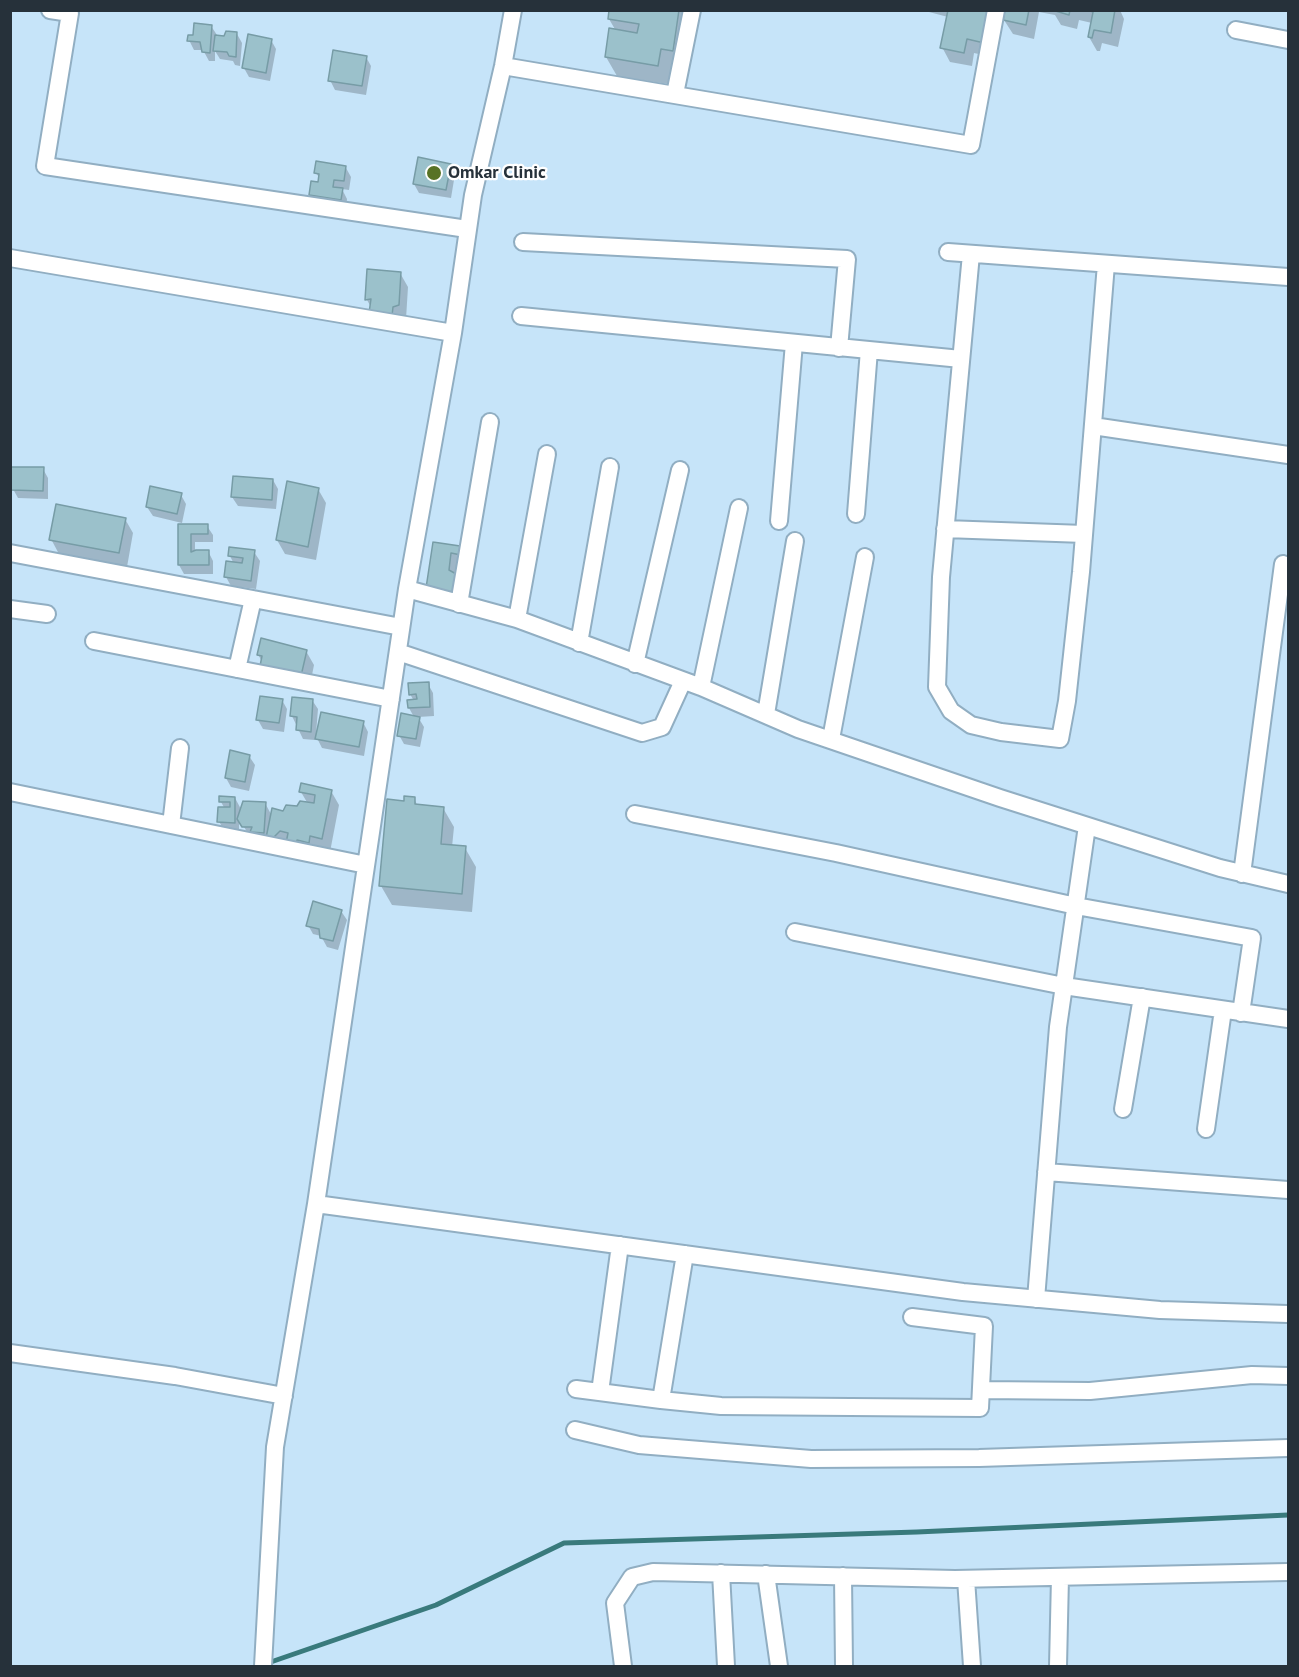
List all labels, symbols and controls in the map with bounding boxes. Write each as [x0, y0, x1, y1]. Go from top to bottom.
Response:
place label: Omkar Clinic [448, 162, 546, 184]
marker: Omkar Clinic [425, 164, 443, 182]

